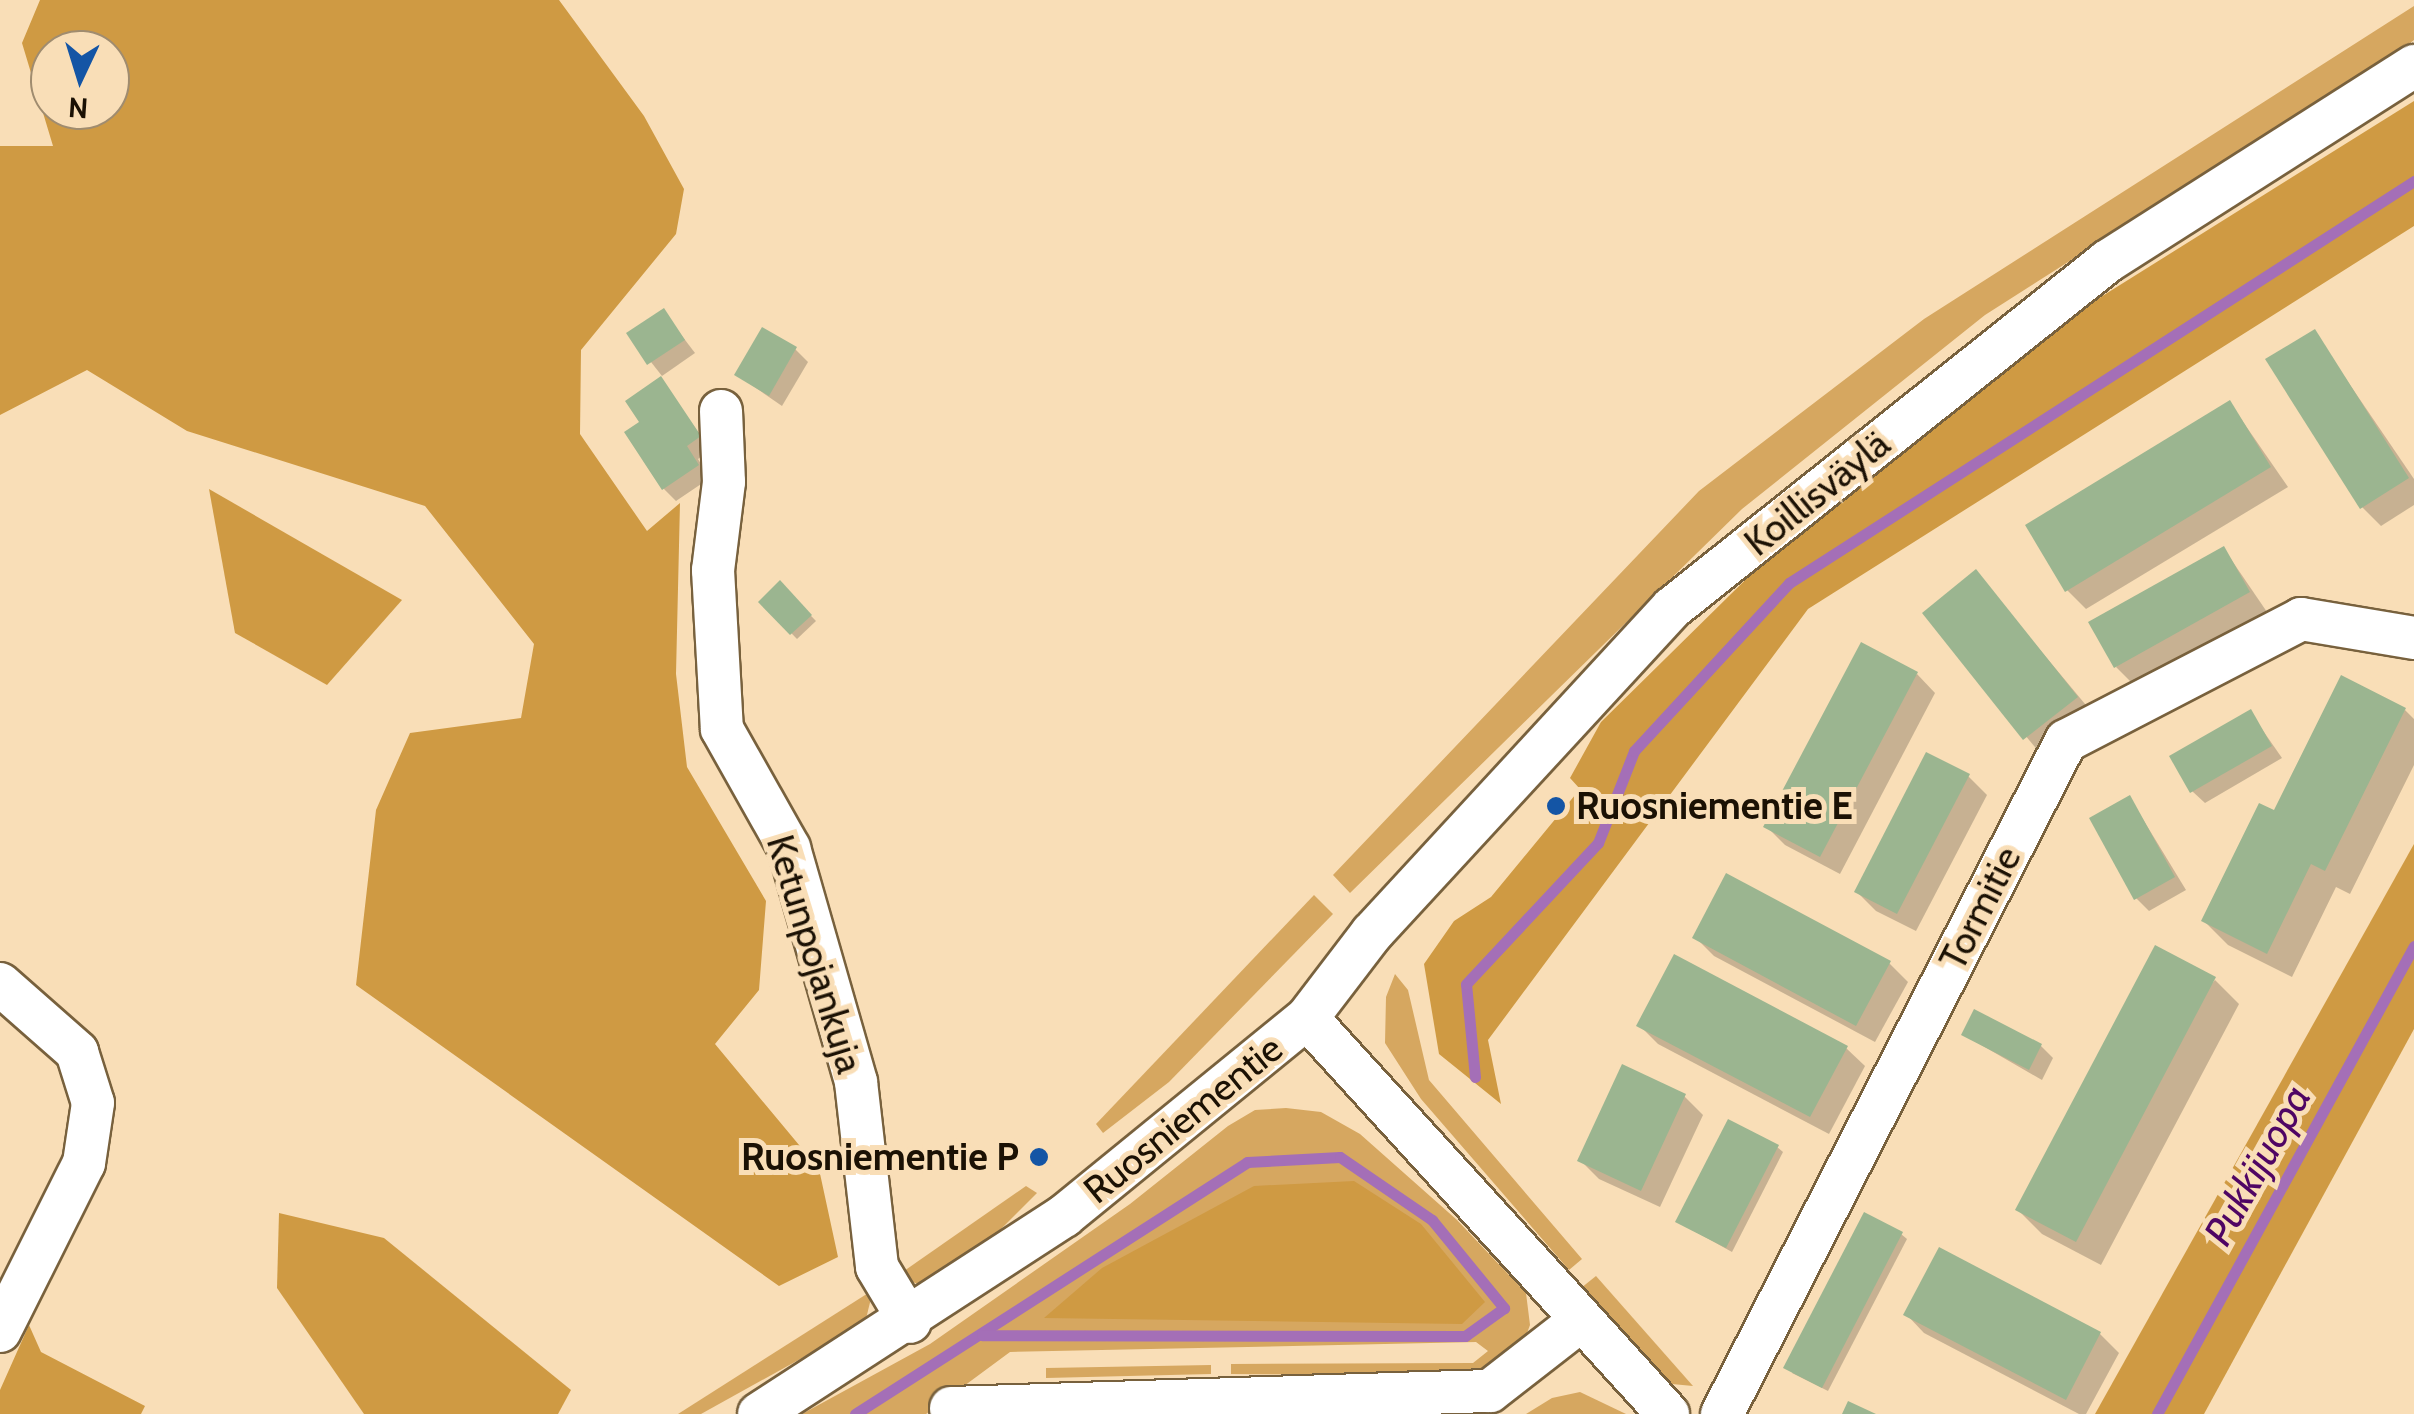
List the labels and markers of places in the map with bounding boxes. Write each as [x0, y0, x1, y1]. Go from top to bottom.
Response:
place label: Ruosniementie E [1576, 783, 1853, 829]
marker: Ruosniementie E [1545, 795, 1567, 817]
place label: Ruosniementie P [741, 1134, 1019, 1180]
marker: Ruosniementie P [1028, 1146, 1050, 1168]

